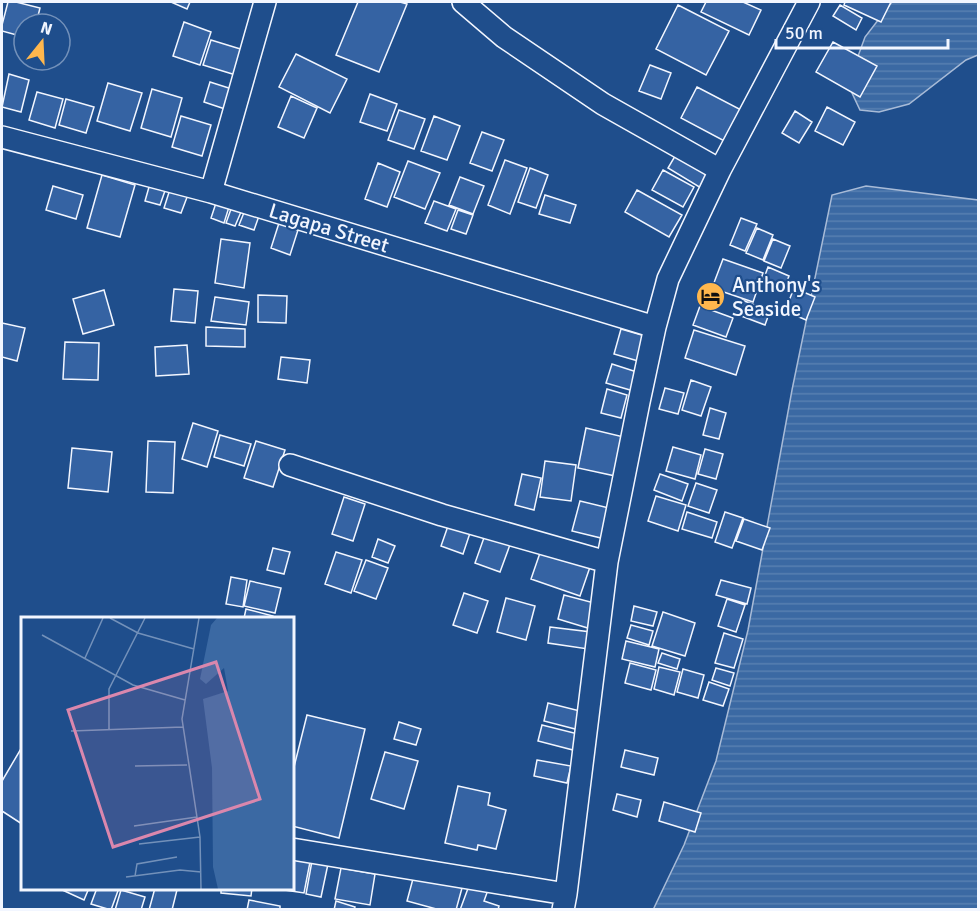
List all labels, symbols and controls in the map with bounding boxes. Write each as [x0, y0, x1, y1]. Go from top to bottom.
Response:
north arrow [12, 12, 72, 72]
scale bar [776, 12, 948, 50]
text: N [38, 17, 55, 40]
text: 50 m [785, 22, 823, 44]
street label: Lagapa Street [266, 197, 392, 259]
place label: Anthony's Seaside [732, 272, 820, 322]
hotel icon: Anthony's Seaside [695, 281, 727, 313]
inset map [21, 617, 294, 890]

